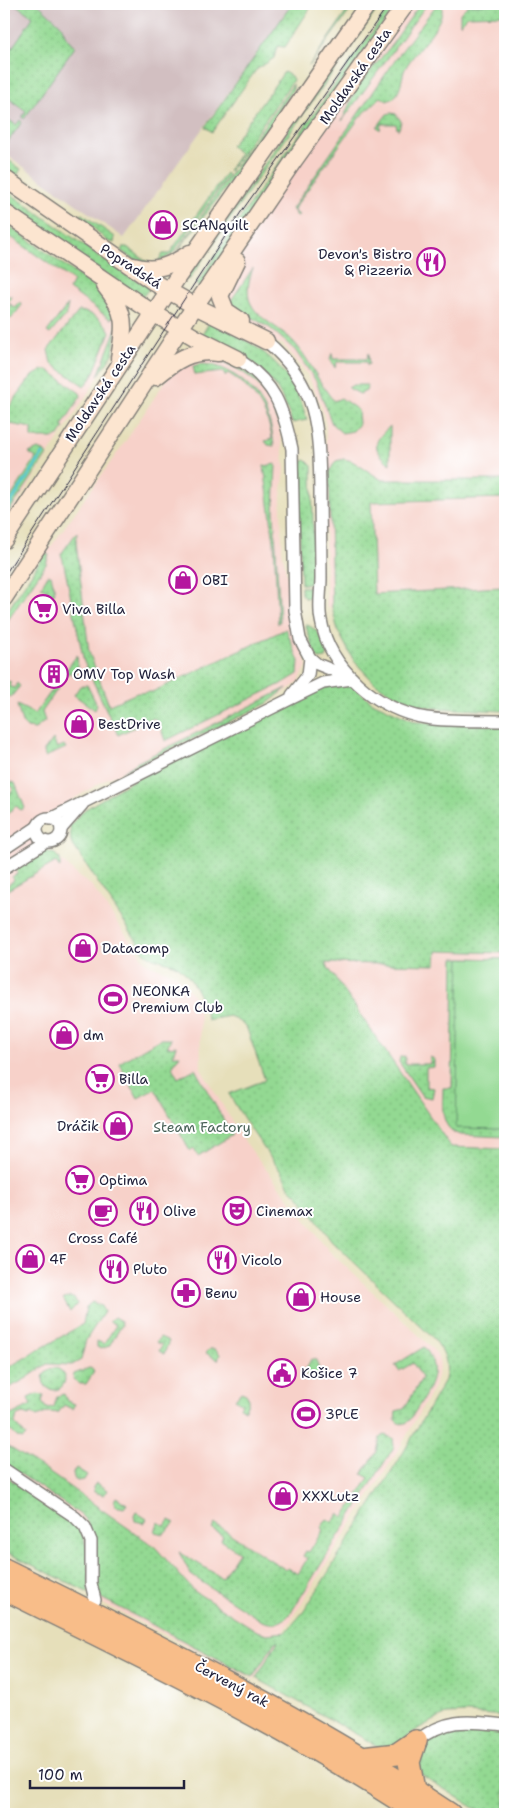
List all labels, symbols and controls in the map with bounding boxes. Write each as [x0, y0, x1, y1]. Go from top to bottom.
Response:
street label: Moldavská cesta [315, 24, 395, 128]
shop icon: SCANquilt [148, 210, 178, 240]
place label: SCANquilt [182, 216, 249, 234]
street label: Popradská [97, 239, 165, 293]
place label: Devon's Bistro & Pizzeria [318, 245, 412, 279]
restaurant icon: Devon's Bistro & Pizzeria [416, 247, 446, 277]
street label: Moldavská cesta [61, 341, 139, 445]
shop icon: OBI [168, 565, 198, 595]
place label: OBI [202, 571, 228, 589]
supermarket icon: Viva Billa [28, 594, 58, 624]
place label: Viva Billa [62, 600, 126, 618]
building icon: OMV Top Wash [39, 659, 69, 689]
place label: OMV Top Wash [73, 665, 176, 683]
shop icon: BestDrive [64, 709, 94, 739]
place label: BestDrive [98, 715, 161, 733]
shop icon: Datacomp [68, 933, 98, 963]
place label: Datacomp [102, 939, 169, 957]
place label: NEONKA Premium Club [132, 982, 223, 1016]
sports icon: NEONKA Premium Club [98, 984, 128, 1014]
shop icon: dm [49, 1020, 79, 1050]
place label: dm [83, 1026, 104, 1044]
supermarket icon: Billa [85, 1064, 115, 1094]
place label: Billa [119, 1070, 149, 1088]
shop icon: Dráčik [103, 1111, 133, 1141]
place label: Dráčik [57, 1117, 99, 1135]
park label: Steam Factory [153, 1118, 251, 1136]
supermarket icon: Optima [65, 1165, 95, 1195]
place label: Optima [99, 1171, 148, 1189]
restaurant icon: Olive [129, 1196, 159, 1226]
theatre icon: Cinemax [222, 1196, 252, 1226]
cafe icon: Cross Café [88, 1197, 118, 1227]
place label: Olive [163, 1202, 197, 1220]
place label: Cinemax [256, 1202, 313, 1220]
place label: Cross Café [68, 1229, 138, 1247]
shop icon: 4F [15, 1244, 45, 1274]
restaurant icon: Vicolo [207, 1245, 237, 1275]
place label: 4F [49, 1250, 67, 1268]
place label: Vicolo [241, 1251, 282, 1269]
restaurant icon: Pluto [99, 1254, 129, 1284]
place label: Pluto [133, 1260, 167, 1278]
pharmacy icon: Benu [171, 1278, 201, 1308]
shop icon: House [286, 1282, 316, 1312]
place label: Benu [205, 1284, 237, 1302]
place label: House [320, 1288, 361, 1306]
public building icon: Košice 7 [267, 1358, 297, 1388]
place label: Košice 7 [301, 1364, 357, 1382]
sports icon: 3PLE [291, 1399, 321, 1429]
place label: 3PLE [325, 1405, 359, 1423]
shop icon: XXXLutz [268, 1481, 298, 1511]
place label: XXXLutz [302, 1487, 359, 1505]
street label: Červený rak [192, 1657, 272, 1711]
scale bar [30, 1758, 184, 1790]
text: 100 m [38, 1765, 83, 1785]

